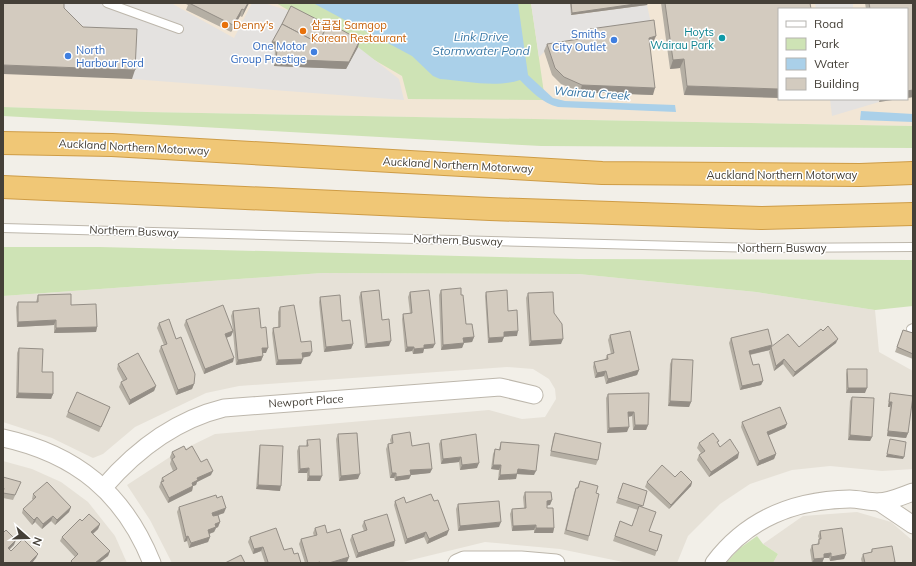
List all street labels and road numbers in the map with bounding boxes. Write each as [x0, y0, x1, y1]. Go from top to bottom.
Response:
street label: Auckland Northern Motorway [58, 136, 210, 158]
street label: Auckland Northern Motorway [382, 154, 534, 176]
street label: Auckland Northern Motorway [707, 168, 858, 182]
street label: Northern Busway [89, 222, 179, 240]
street label: Northern Busway [413, 231, 503, 249]
street label: Northern Busway [737, 241, 827, 255]
street label: Newport Place [268, 391, 344, 411]

